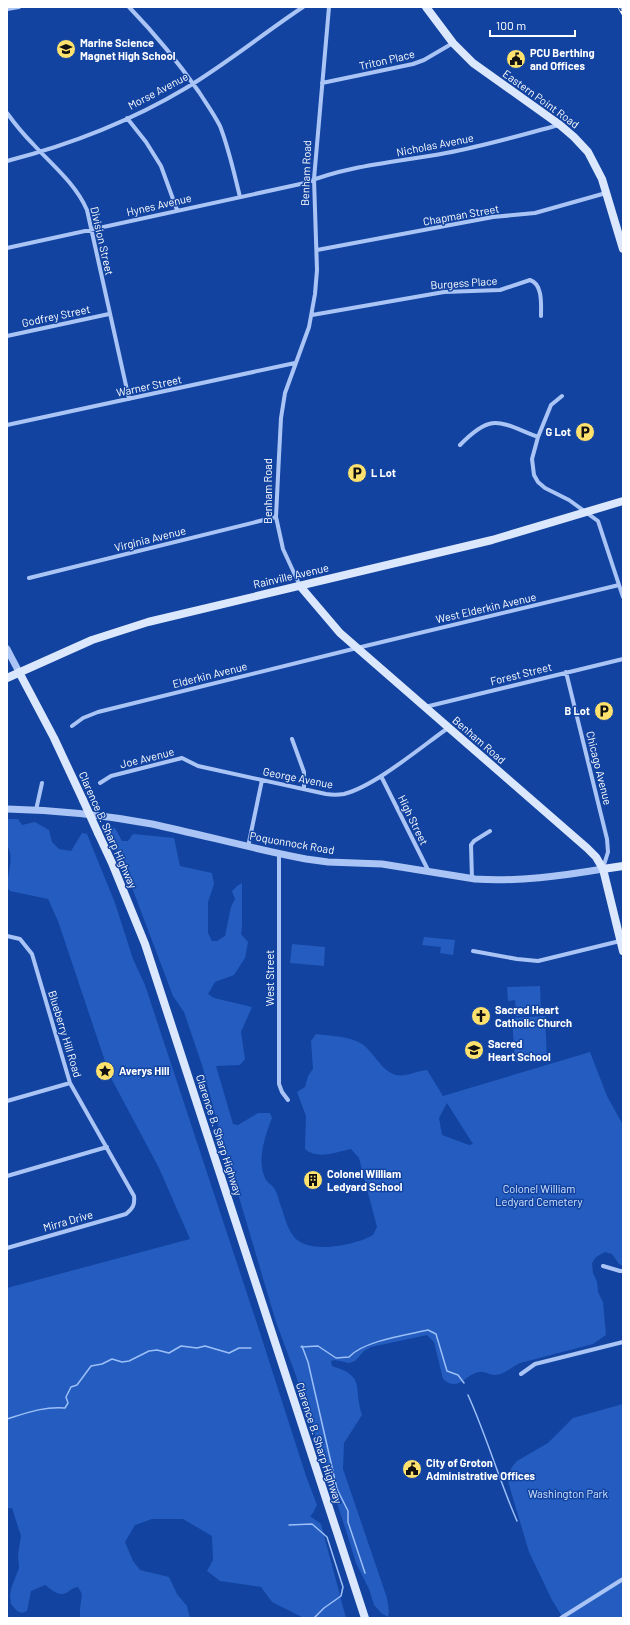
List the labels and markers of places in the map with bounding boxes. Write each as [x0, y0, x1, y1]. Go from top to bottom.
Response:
place label: Marine Science Magnet High School [80, 36, 176, 62]
school or university icon: Marine Science Magnet High School [55, 38, 77, 60]
place label: PCU Berthing and Offices [530, 46, 595, 72]
public building icon: PCU Berthing and Offices [505, 48, 527, 70]
parking icon: G Lot [574, 421, 596, 443]
place label: G Lot [546, 425, 571, 438]
parking icon: L Lot [346, 462, 368, 484]
place label: L Lot [371, 466, 396, 479]
parking icon: B Lot [593, 700, 615, 722]
place label: B Lot [565, 704, 590, 717]
place label: Sacred Heart Catholic Church [495, 1003, 572, 1029]
church icon: Sacred Heart Catholic Church [470, 1005, 492, 1027]
place label: Sacred Heart School [488, 1037, 551, 1063]
school or university icon: Sacred Heart School [463, 1039, 485, 1061]
place icon: Averys Hill [94, 1060, 116, 1082]
place label: Averys Hill [119, 1064, 170, 1077]
place label: Colonel William Ledyard School [327, 1167, 403, 1193]
building icon: Colonel William Ledyard School [302, 1169, 324, 1191]
place label: City of Groton Administrative Offices [426, 1456, 536, 1482]
public building icon: City of Groton Administrative Offices [401, 1458, 423, 1480]

